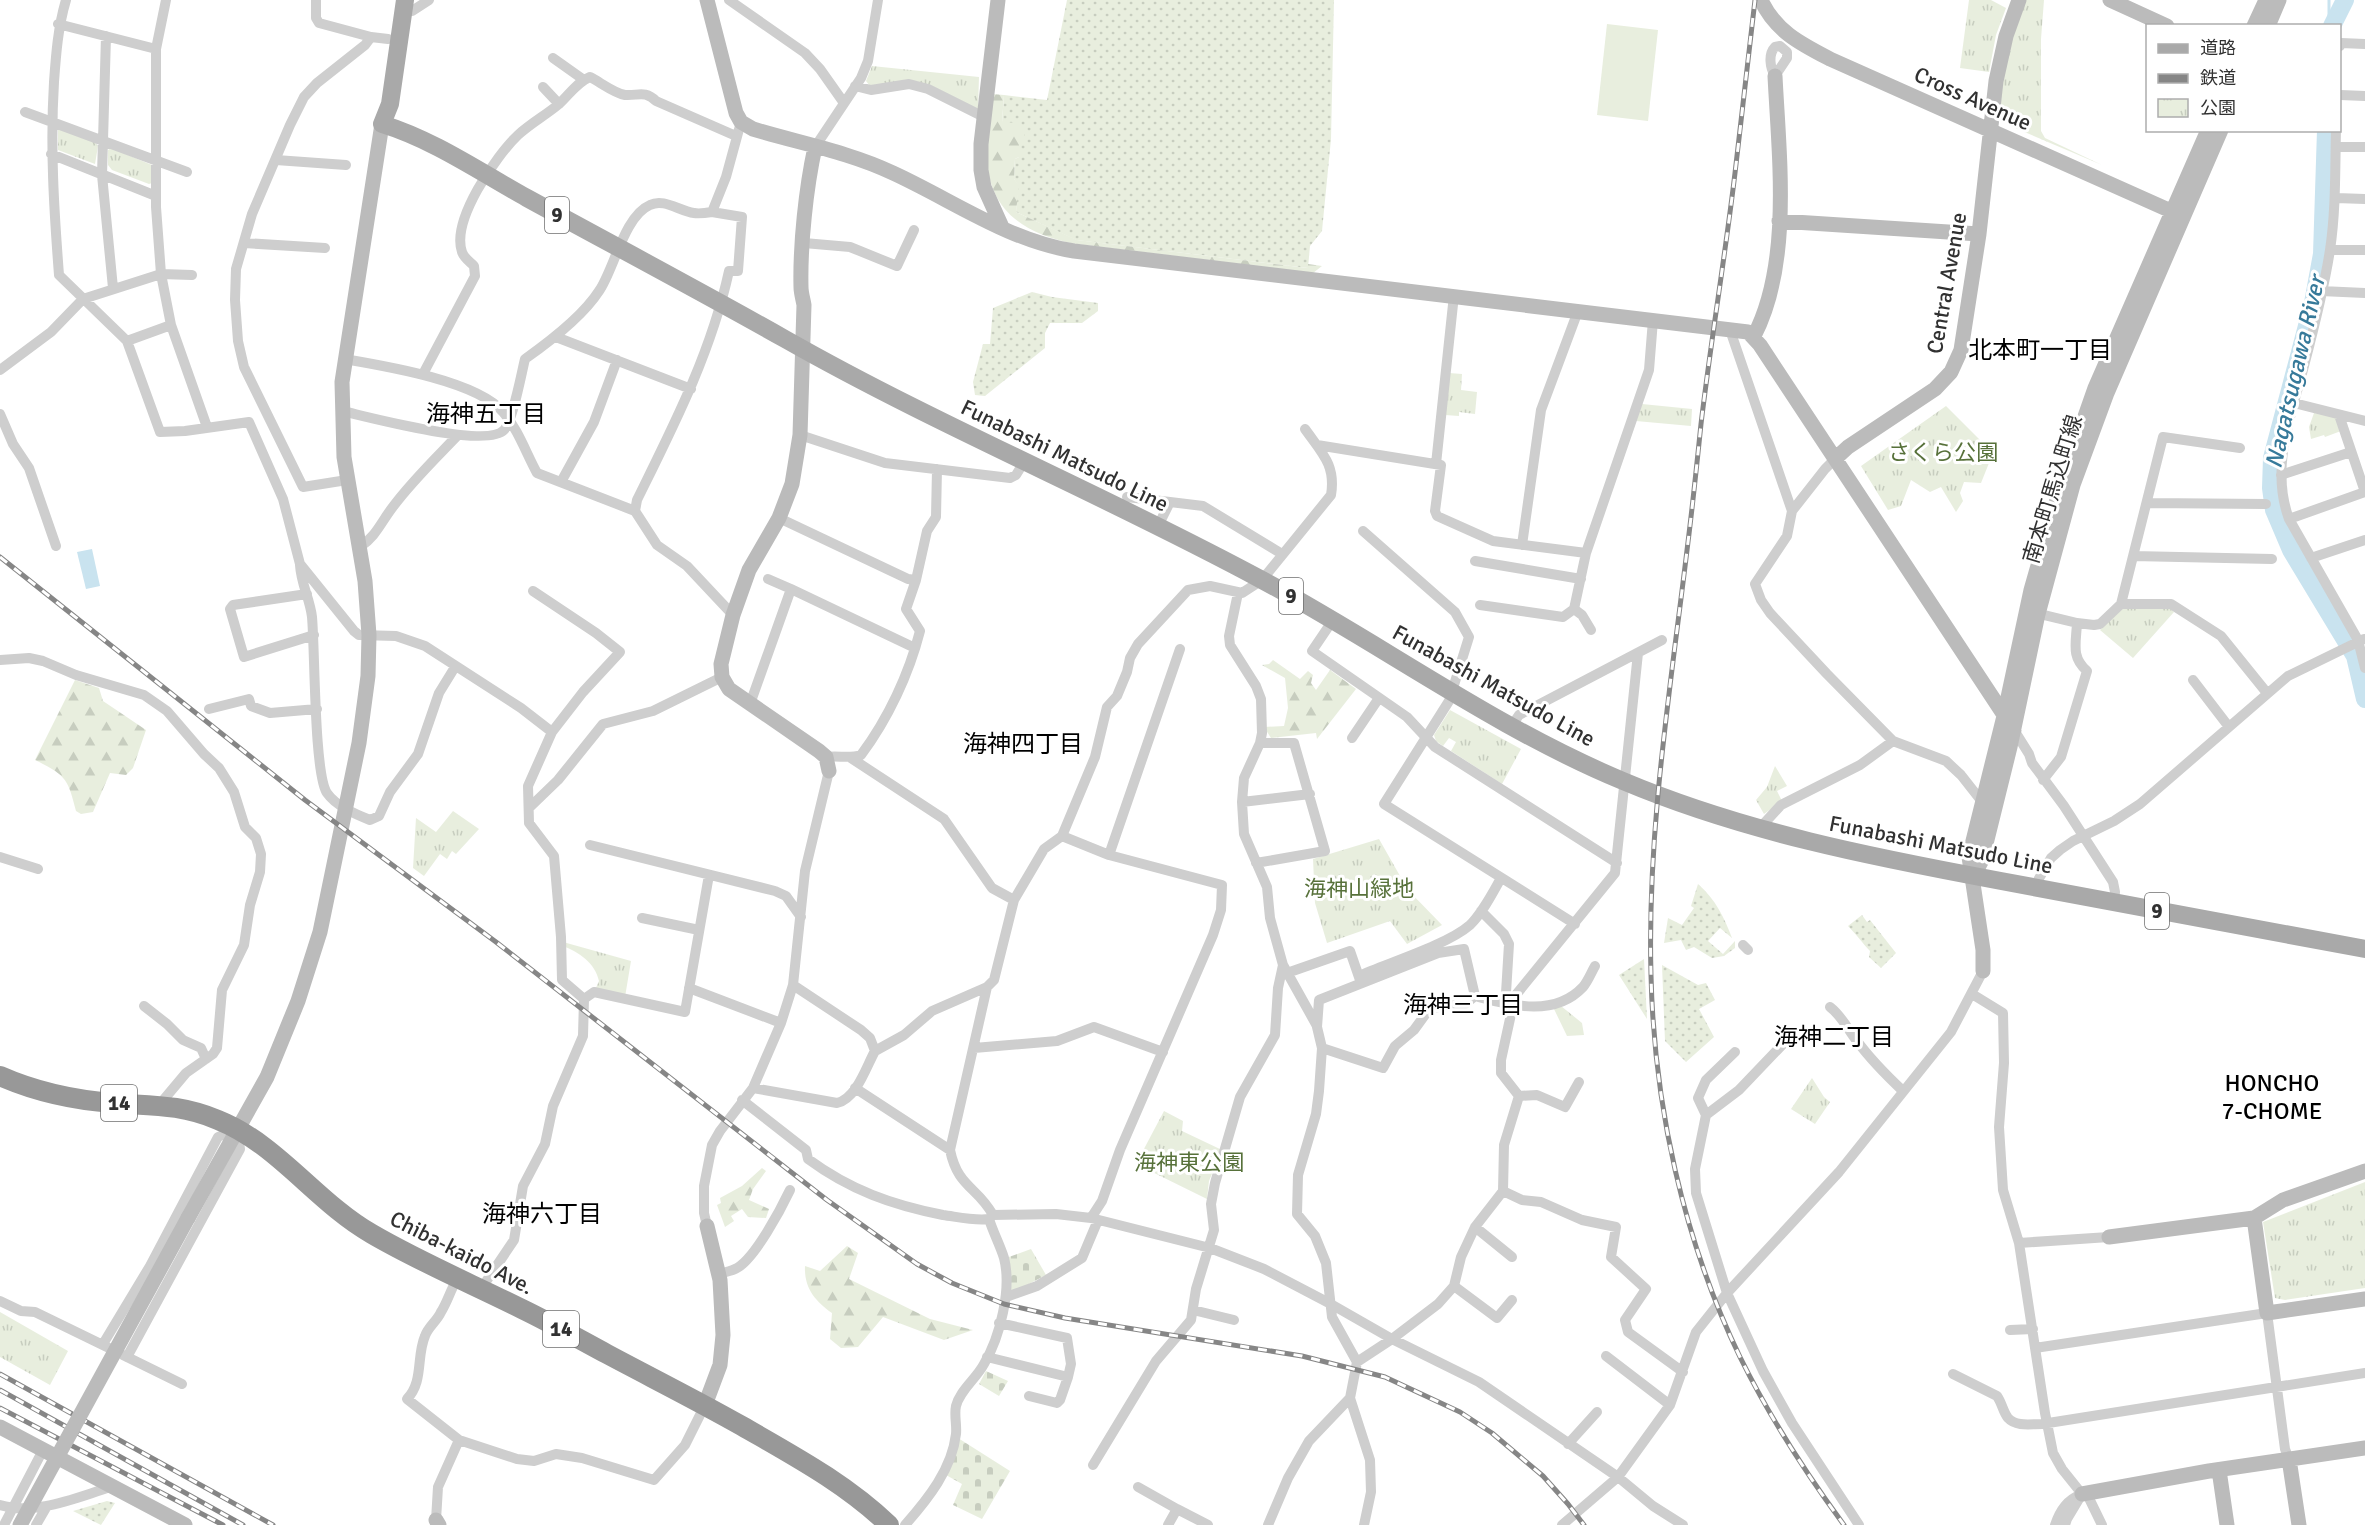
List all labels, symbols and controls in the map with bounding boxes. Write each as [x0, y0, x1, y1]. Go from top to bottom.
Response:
legend [2146, 24, 2341, 132]
text: 道路 [2200, 37, 2236, 59]
street label: Cross Avenue [1910, 61, 2036, 136]
text: 鉄道 [2200, 67, 2236, 89]
text: 公園 [2200, 97, 2236, 119]
road number: 9 [545, 197, 569, 233]
street label: Central Avenue [1921, 210, 1972, 356]
water label: Nagatsugawa River [2258, 270, 2332, 471]
district label: 北本町一丁目 [1968, 335, 2112, 365]
street label: Funabashi Matsudo Line [957, 393, 1173, 517]
district label: 海神五丁目 [426, 399, 546, 429]
street label: 南本町馬込町線 [2017, 412, 2088, 567]
park label: さくら公園 [1888, 439, 1998, 466]
road number: 9 [1279, 578, 1303, 614]
street label: Funabashi Matsudo Line [1388, 619, 1600, 752]
district label: 海神四丁目 [963, 729, 1083, 759]
street label: Funabashi Matsudo Line [1827, 810, 2055, 879]
park label: 海神山緑地 [1304, 875, 1414, 902]
road number: 9 [2145, 893, 2169, 929]
district label: 海神三丁目 [1403, 990, 1523, 1020]
district label: 海神二丁目 [1774, 1022, 1894, 1052]
district label: HONCHO 7-CHOME [2222, 1068, 2322, 1126]
road number: 14 [101, 1085, 137, 1121]
park label: 海神東公園 [1134, 1149, 1244, 1176]
district label: 海神六丁目 [482, 1199, 602, 1229]
street label: Chiba-kaido Ave. [386, 1205, 538, 1300]
road number: 14 [543, 1311, 579, 1347]

